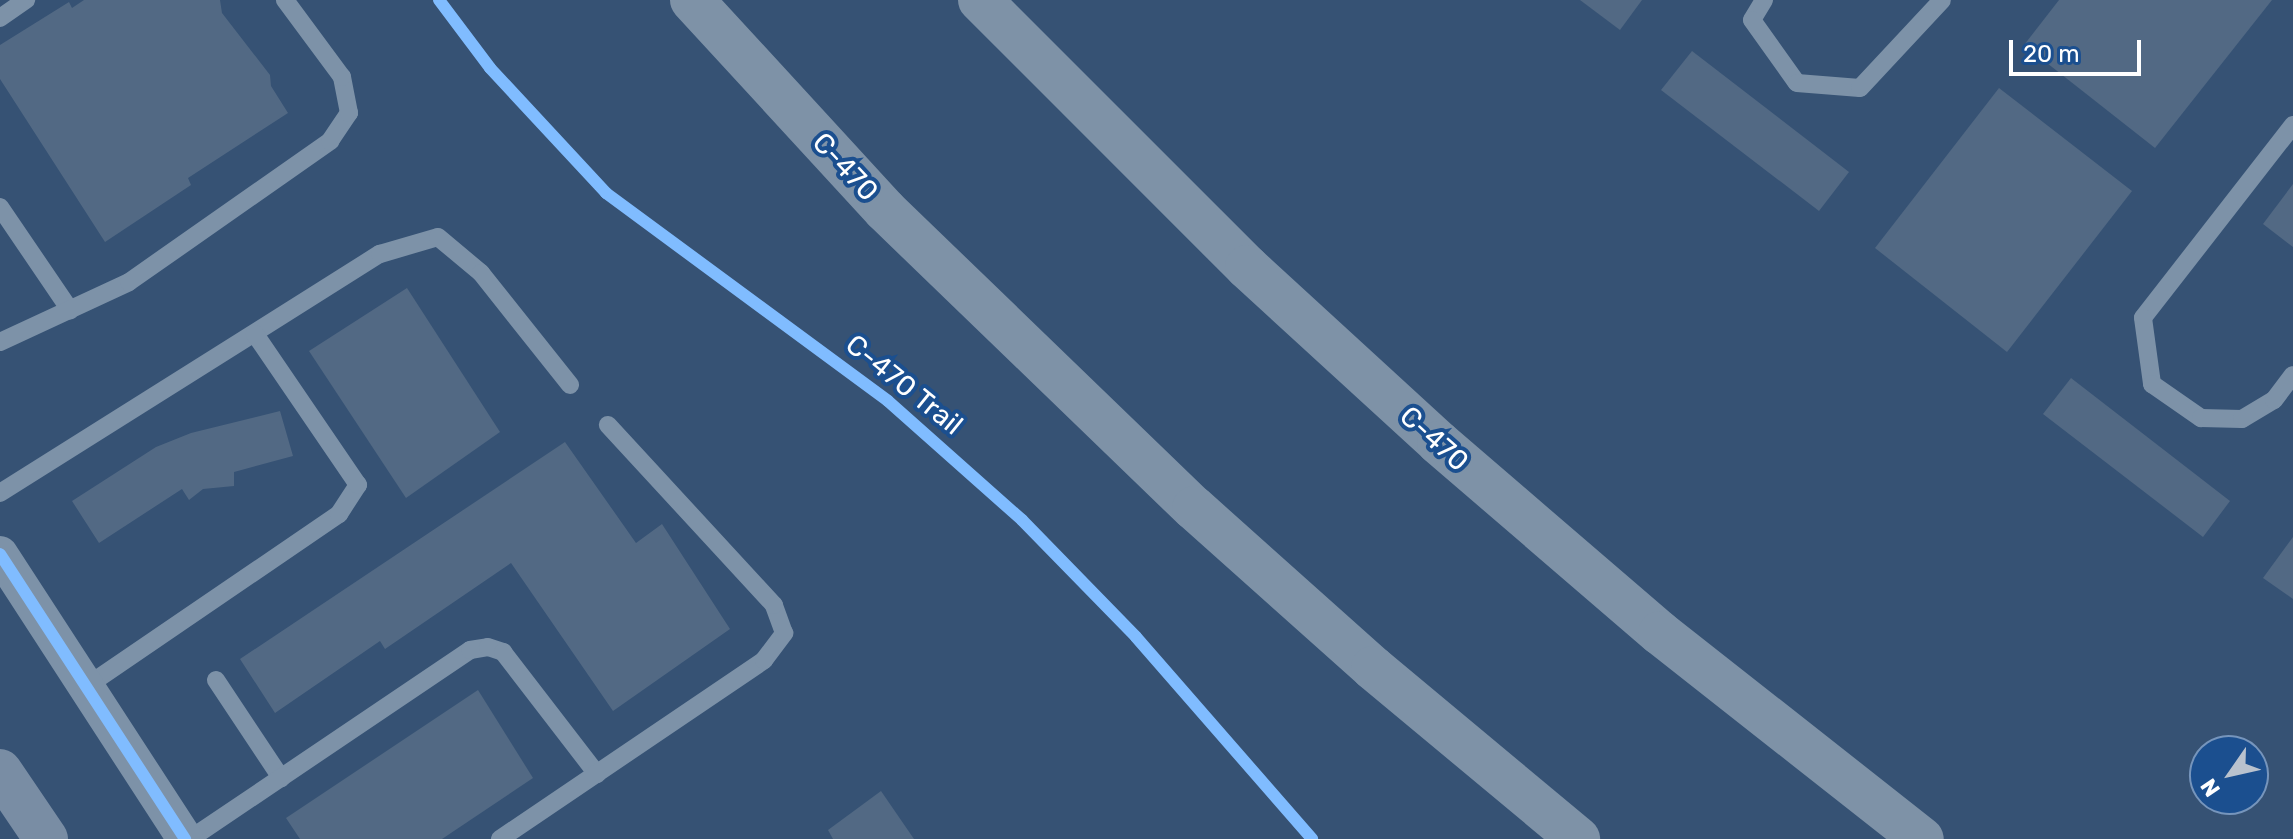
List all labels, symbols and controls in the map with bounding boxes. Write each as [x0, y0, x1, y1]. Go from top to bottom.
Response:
scale bar [2013, 24, 2145, 74]
text: 20 m [2023, 40, 2080, 68]
street label: C-470 [805, 126, 885, 208]
street label: C-470 Trail [839, 328, 969, 442]
street label: C-470 [1393, 399, 1475, 479]
north arrow [2189, 735, 2269, 815]
text: N [2195, 773, 2226, 802]

